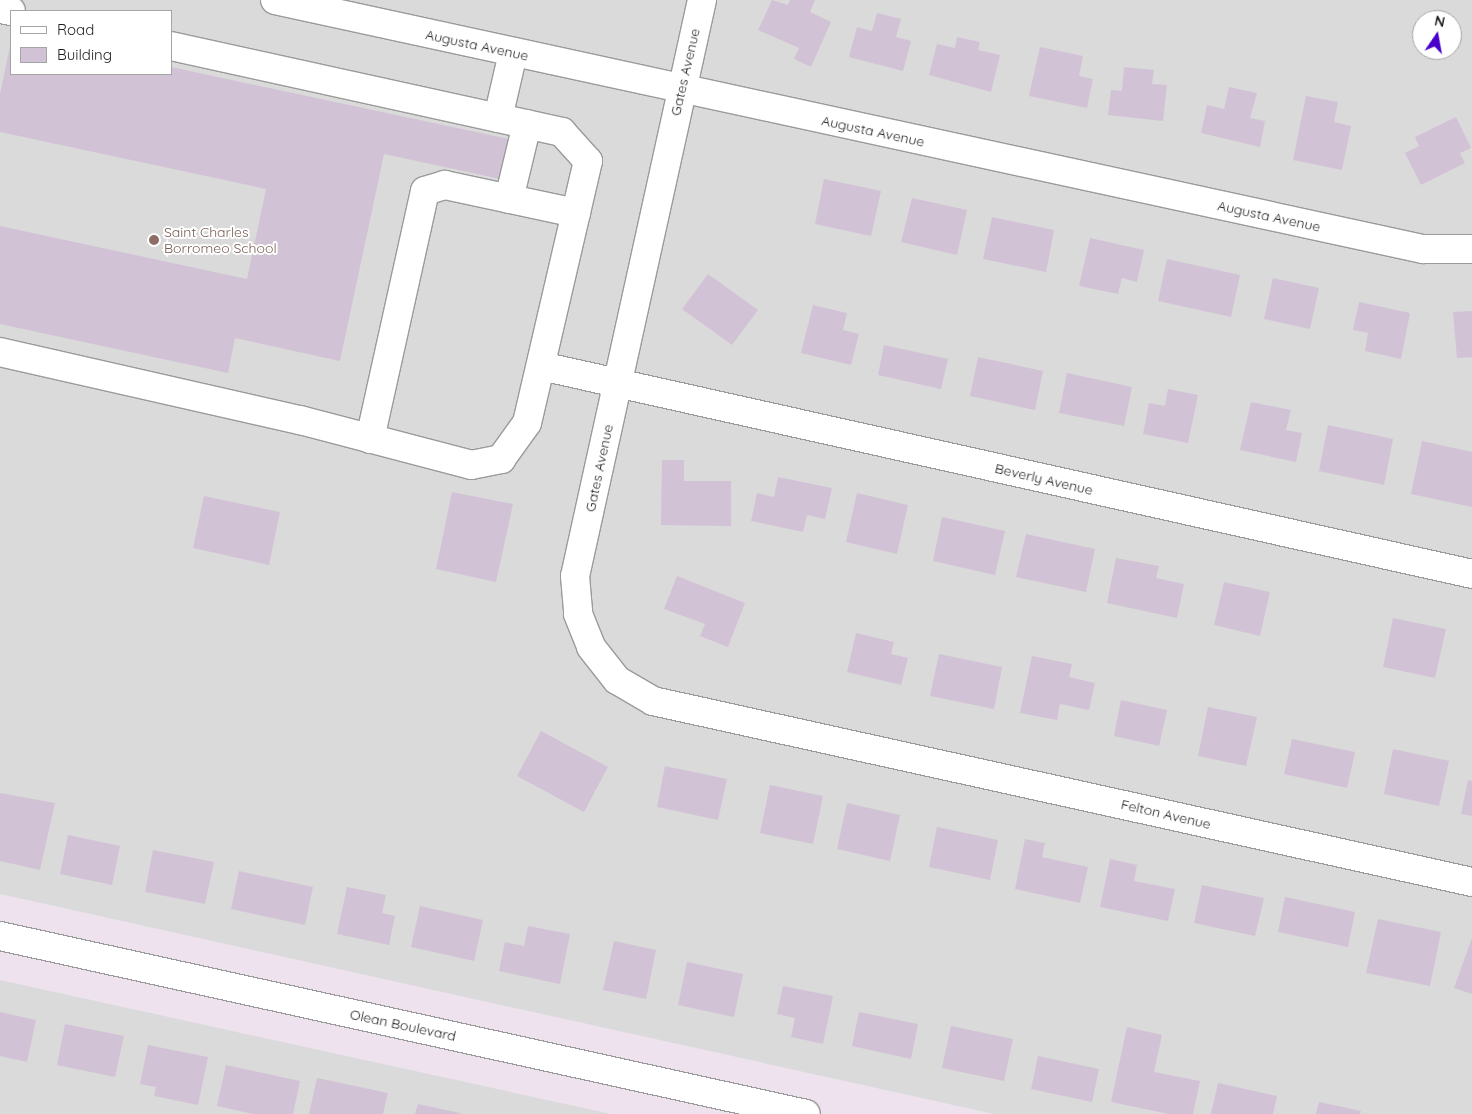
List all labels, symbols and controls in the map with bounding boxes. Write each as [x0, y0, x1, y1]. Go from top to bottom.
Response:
legend [10, 10, 172, 75]
north arrow [1412, 10, 1462, 60]
text: N [1433, 11, 1447, 31]
text: Road [57, 20, 94, 39]
street label: Augusta Avenue [424, 26, 530, 64]
street label: Gates Avenue [667, 27, 703, 117]
text: Building [57, 45, 112, 64]
street label: Augusta Avenue [820, 112, 926, 150]
street label: Augusta Avenue [1216, 197, 1322, 235]
place label: Saint Charles Borromeo School [164, 224, 277, 256]
marker: Saint Charles Borromeo School [148, 234, 160, 246]
street label: Gates Avenue [582, 423, 616, 513]
street label: Beverly Avenue [993, 460, 1095, 498]
street label: Felton Avenue [1119, 795, 1213, 833]
street label: Olean Boulevard [348, 1006, 458, 1044]

